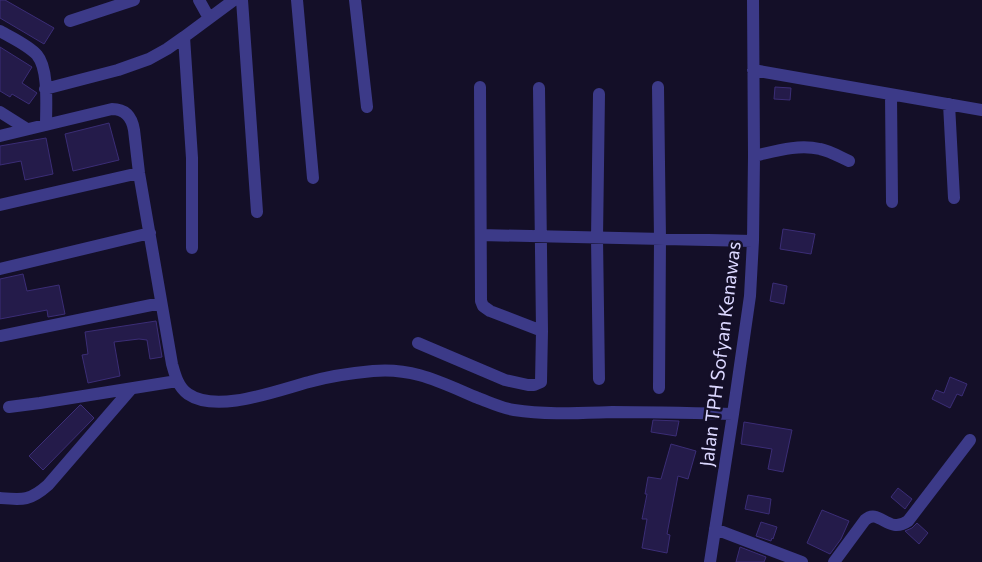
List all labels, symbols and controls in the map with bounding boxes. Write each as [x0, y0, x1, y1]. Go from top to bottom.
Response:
street label: Jalan TPH Sofyan Kenawas [694, 240, 745, 468]

